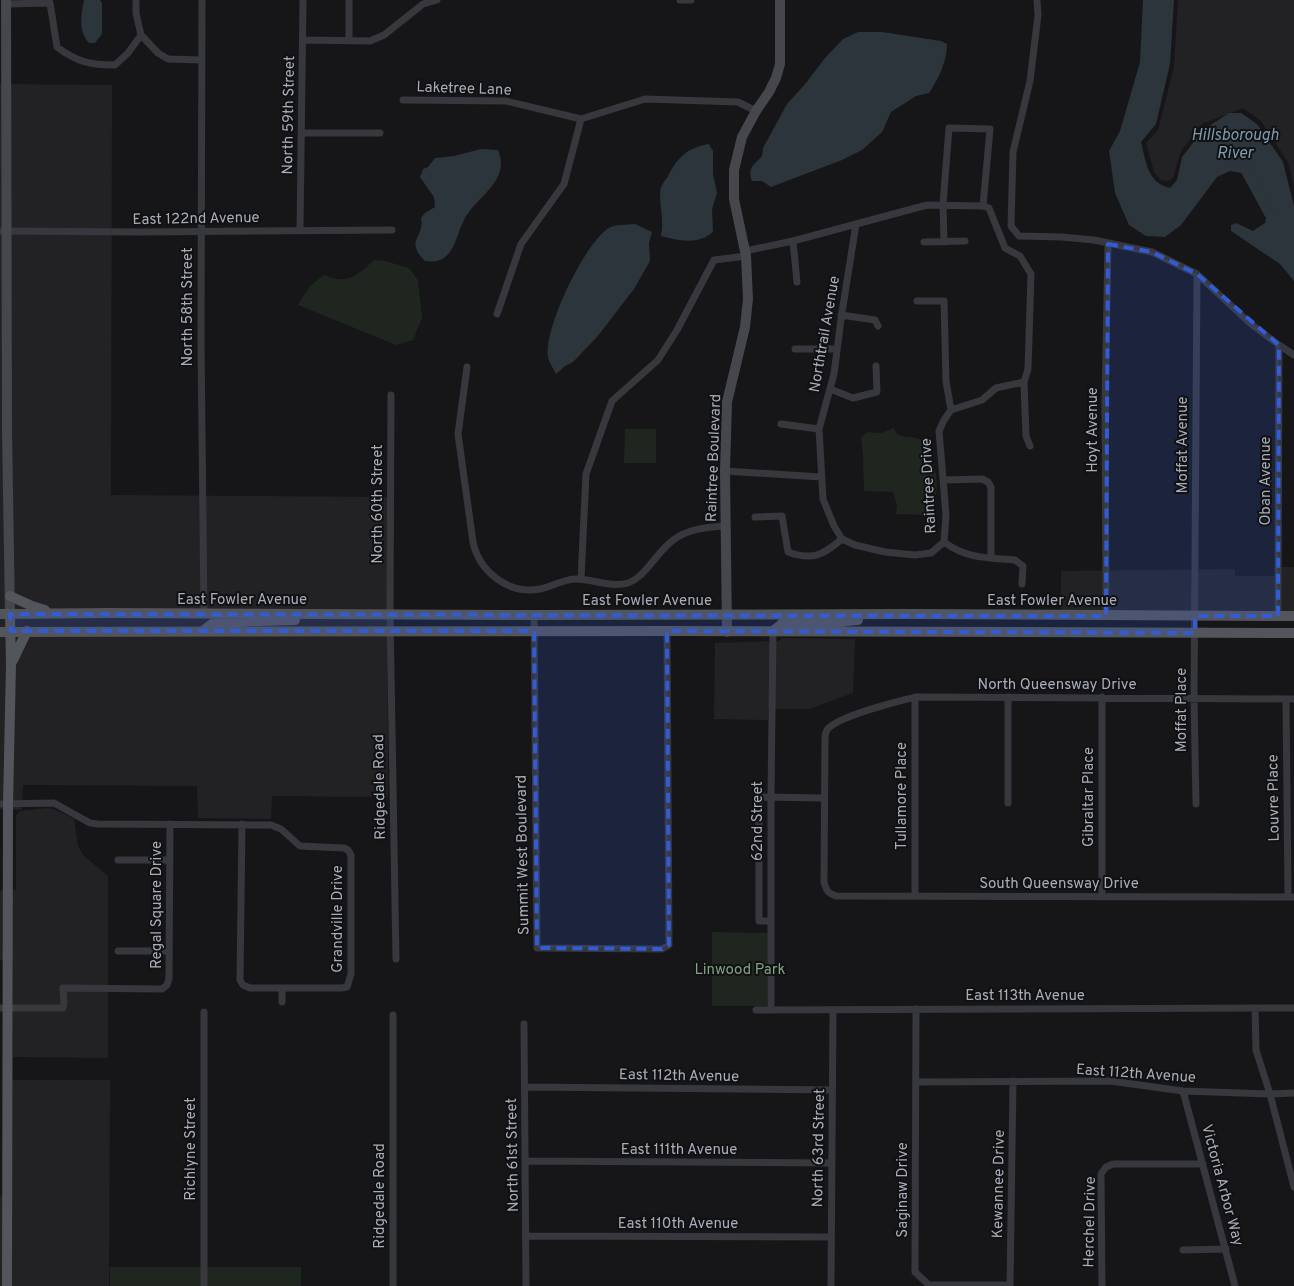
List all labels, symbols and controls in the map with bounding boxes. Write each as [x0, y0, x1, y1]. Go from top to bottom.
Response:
street label: North 59th Street [279, 55, 300, 175]
street label: Laketree Lane [416, 78, 512, 101]
water label: Hillsborough River [1191, 126, 1279, 164]
street label: East 122nd Avenue [132, 209, 260, 230]
street label: North 58th Street [179, 247, 198, 367]
street label: Northtrail Avenue [806, 275, 845, 394]
street label: Hoyt Avenue [1084, 387, 1103, 473]
street label: Raintree Boulevard [703, 394, 726, 522]
street label: Moffat Avenue [1174, 397, 1193, 493]
street label: Oban Avenue [1257, 436, 1276, 526]
street label: Raintree Drive [918, 438, 941, 534]
street label: North 60th Street [369, 444, 388, 564]
street label: East Fowler Avenue [177, 591, 307, 610]
street label: East Fowler Avenue [582, 592, 712, 611]
street label: East Fowler Avenue [987, 592, 1117, 611]
street label: Moffat Place [1173, 668, 1192, 752]
street label: North Queensway Drive [978, 676, 1136, 695]
street label: Ridgedale Road [370, 734, 391, 840]
street label: Tullamore Place [893, 742, 912, 850]
street label: Gibraltar Place [1080, 747, 1099, 847]
street label: Louvre Place [1264, 754, 1285, 842]
street label: Summit West Boulevard [513, 775, 534, 935]
street label: 62nd Street [749, 781, 768, 861]
street label: Regal Square Drive [148, 841, 167, 969]
street label: Grandville Drive [329, 865, 348, 973]
street label: South Queensway Drive [979, 875, 1139, 894]
park label: Linwood Park [694, 961, 786, 980]
street label: East 113th Avenue [965, 987, 1085, 1006]
street label: East 112th Avenue [1075, 1061, 1196, 1088]
street label: East 112th Avenue [619, 1066, 739, 1087]
street label: North 63rd Street [809, 1088, 830, 1208]
street label: Richlyne Street [182, 1097, 201, 1201]
street label: North 61st Street [503, 1098, 524, 1212]
street label: Victoria Arbor Way [1196, 1122, 1247, 1248]
street label: Kewannee Drive [989, 1129, 1010, 1239]
street label: East 111th Avenue [621, 1141, 737, 1160]
street label: Saginaw Drive [894, 1142, 913, 1238]
street label: Ridgedale Road [371, 1143, 390, 1249]
street label: Herchel Drive [1080, 1176, 1101, 1268]
street label: East 110th Avenue [618, 1215, 738, 1234]

